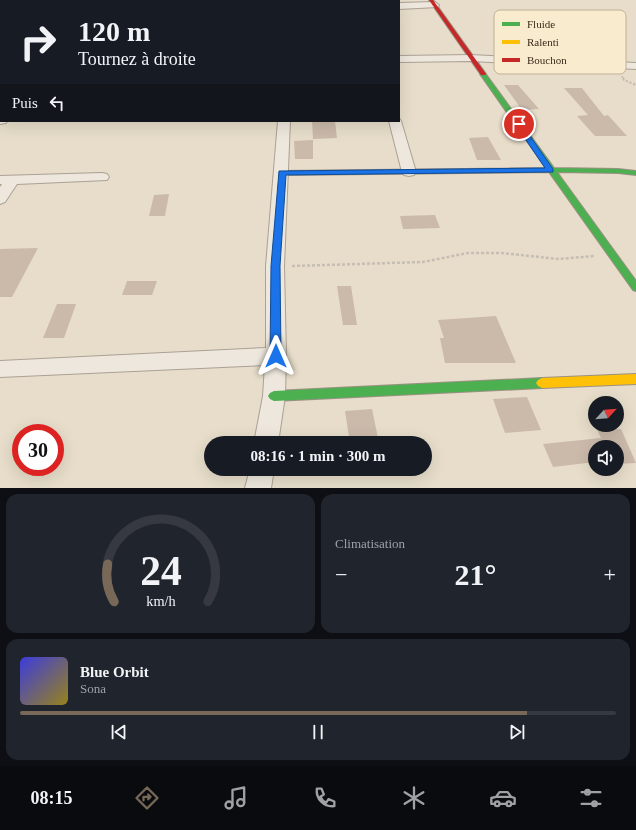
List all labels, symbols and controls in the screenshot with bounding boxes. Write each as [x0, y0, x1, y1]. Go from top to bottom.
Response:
legend [494, 10, 626, 74]
icon: right [12, 16, 64, 68]
text: 120 m [78, 16, 150, 47]
text: Fluide [527, 18, 555, 30]
text: Ralenti [527, 36, 559, 48]
text: Tournez à droite [78, 49, 196, 69]
text: Bouchon [527, 54, 567, 66]
icon: left [46, 92, 68, 114]
text: Puis [12, 95, 38, 111]
pin [502, 107, 536, 141]
icon: arrive [508, 113, 530, 135]
position arrow [255, 335, 297, 377]
north arrow [588, 396, 624, 432]
map controls [588, 396, 624, 476]
speed limit sign: 30 [12, 424, 64, 476]
button: sound [588, 440, 624, 476]
text: 08:16 · 1 min · 300 m [251, 448, 386, 464]
text: Climatisation [335, 536, 405, 551]
text: 24 [140, 547, 182, 593]
text: 21° [455, 558, 497, 591]
text: − [335, 562, 347, 587]
text: + [604, 562, 616, 587]
text: km/h [146, 592, 175, 608]
text: Blue Orbit [80, 664, 149, 680]
text: Sona [80, 681, 106, 696]
icon: previous [108, 721, 130, 743]
icon: pause [307, 721, 329, 743]
icon: next [506, 721, 528, 743]
icon: directions [133, 784, 161, 812]
icon: music [222, 784, 250, 812]
icon: phone [311, 784, 339, 812]
icon: climate [400, 784, 428, 812]
icon: car [489, 784, 517, 812]
icon: filters [577, 784, 605, 812]
text: 08:15 [30, 788, 72, 808]

